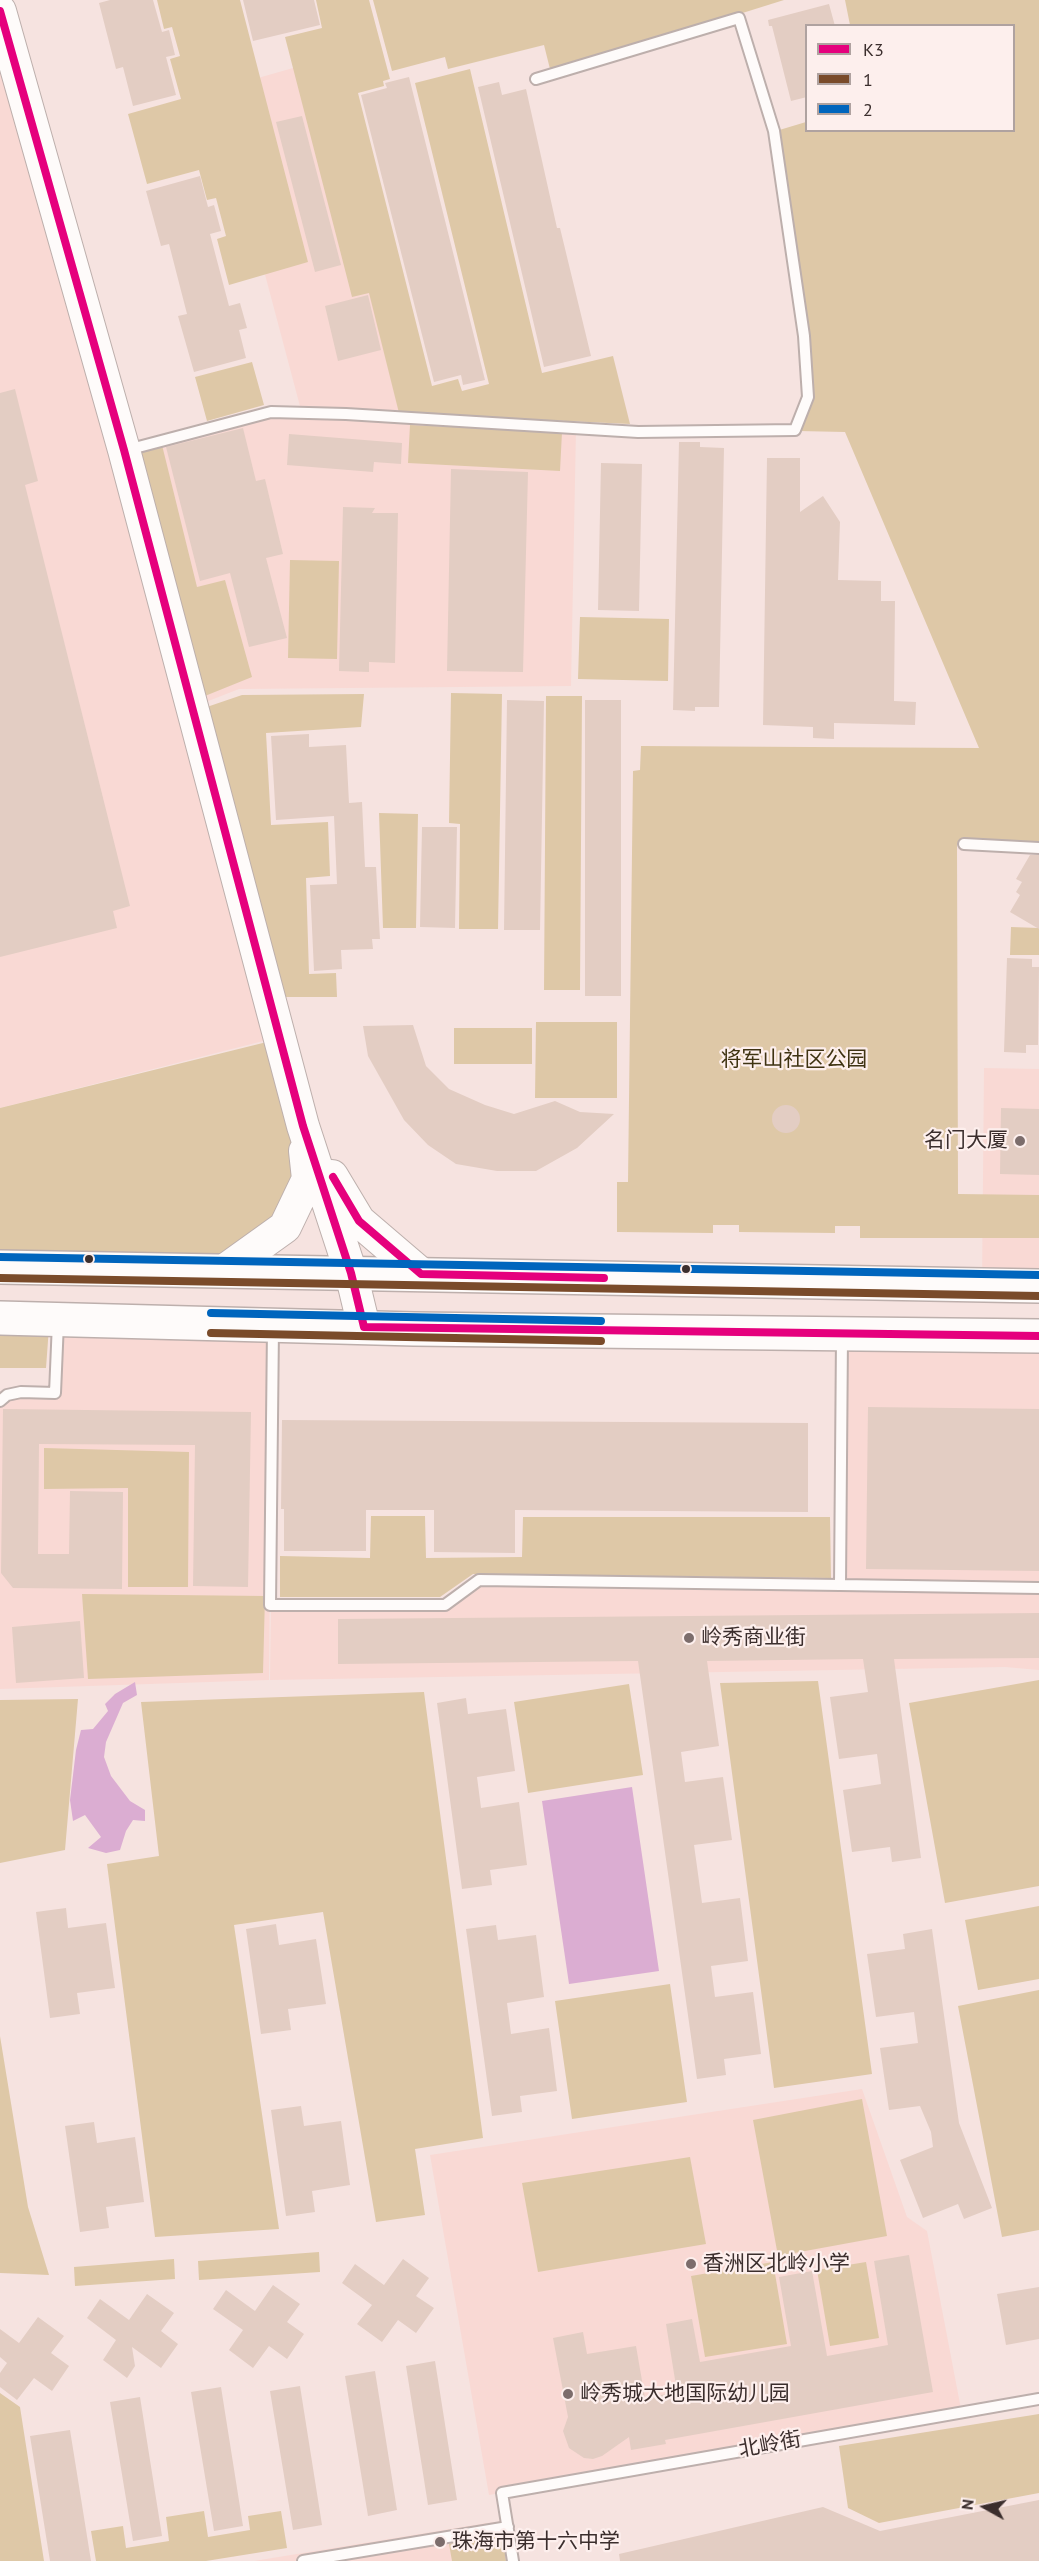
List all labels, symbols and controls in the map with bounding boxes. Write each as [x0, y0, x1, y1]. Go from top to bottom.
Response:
legend [805, 24, 1015, 132]
text: K3 [863, 38, 884, 61]
text: 1 [863, 68, 873, 91]
text: 2 [863, 98, 873, 121]
park label: 将军山社区公园 [721, 1047, 867, 1073]
place label: 名门大厦 [924, 1128, 1008, 1154]
marker: 名门大厦 [1013, 1134, 1027, 1148]
unlabelled marker [83, 1253, 95, 1265]
unlabelled marker [680, 1263, 692, 1275]
place label: 岭秀商业街 [701, 1625, 806, 1651]
marker: 岭秀商业街 [682, 1631, 696, 1645]
place label: 香洲区北岭小学 [703, 2251, 850, 2277]
marker: 香洲区北岭小学 [684, 2257, 698, 2271]
place label: 岭秀城大地国际幼儿园 [580, 2381, 790, 2407]
marker: 岭秀城大地国际幼儿园 [561, 2387, 575, 2401]
street label: 北岭街 [737, 2427, 803, 2463]
north arrow [955, 2477, 1015, 2537]
text: N [957, 2498, 978, 2511]
place label: 珠海市第十六中学 [452, 2529, 620, 2555]
marker: 珠海市第十六中学 [433, 2535, 447, 2549]

